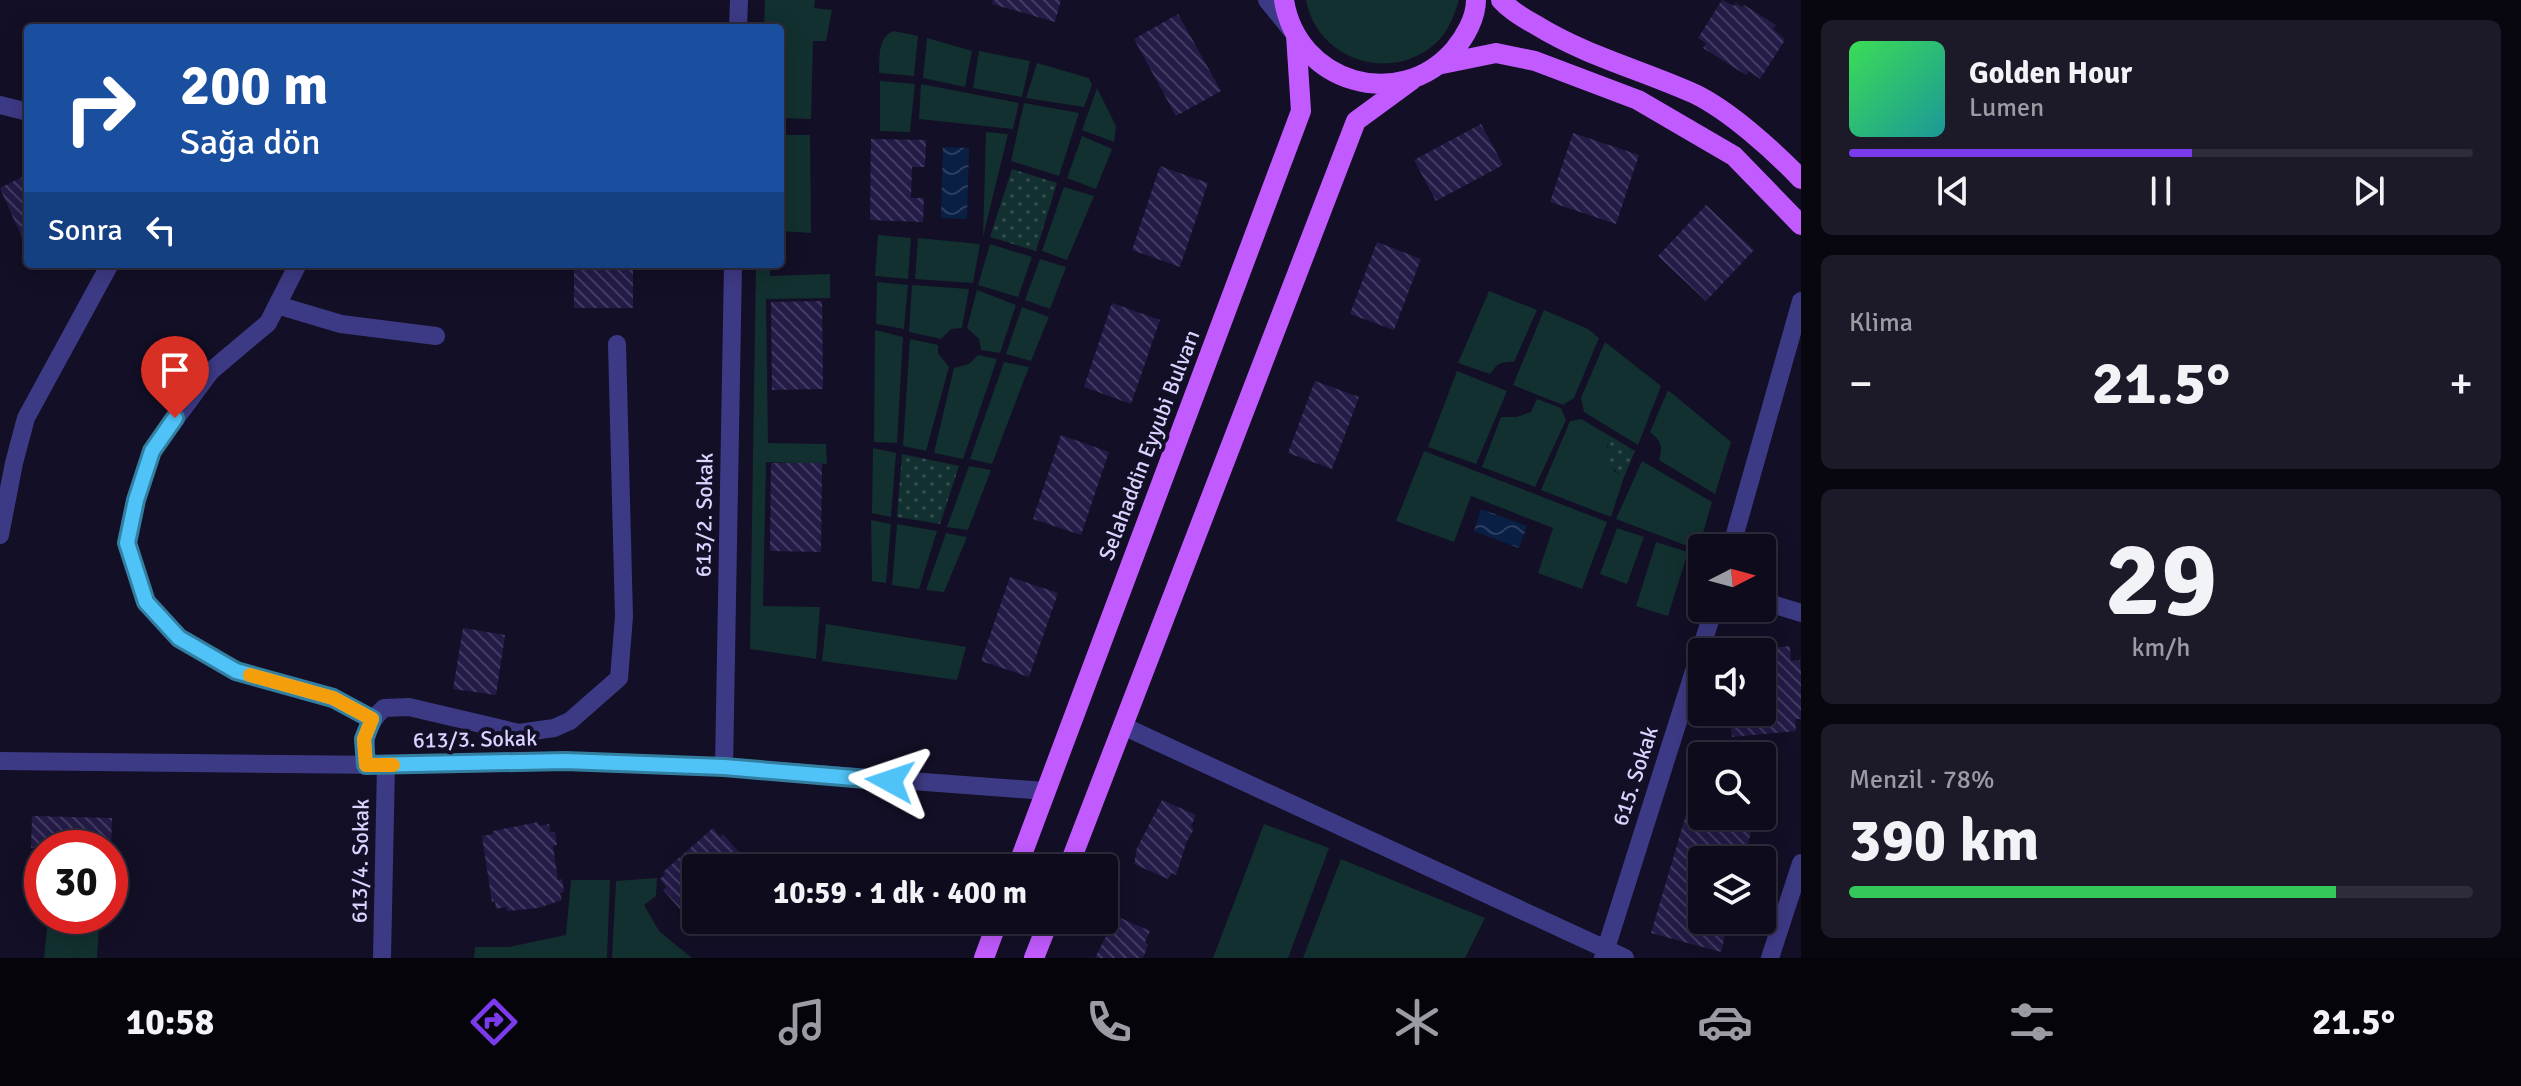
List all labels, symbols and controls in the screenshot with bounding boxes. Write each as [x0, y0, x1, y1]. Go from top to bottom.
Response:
text: 200 m [180, 51, 328, 120]
text: Golden Hour [1969, 55, 2132, 92]
icon: right [48, 56, 152, 160]
text: Lumen [1969, 92, 2044, 124]
text: Sağa dön [180, 120, 321, 165]
icon: previous [1931, 169, 1975, 213]
icon: pause [2139, 169, 2183, 213]
icon: next [2347, 169, 2391, 213]
icon: left [139, 208, 183, 252]
text: Sonra [48, 212, 123, 249]
text: Klima [1849, 307, 1913, 339]
street label: Selahaddin Eyyubi Bulvarı [1093, 326, 1205, 564]
pin [141, 336, 209, 418]
text: 21.5° [2092, 347, 2230, 421]
icon: arrive [153, 348, 197, 392]
text: − [1849, 357, 1873, 411]
text: + [2449, 357, 2473, 411]
street label: 613/2. Sokak [689, 453, 719, 577]
text: 29 [2105, 516, 2217, 644]
north arrow [1688, 534, 1776, 622]
map controls [1688, 534, 1776, 934]
text: km/h [2132, 632, 2190, 664]
button: sound [1688, 638, 1776, 726]
street label: 615. Sokak [1606, 723, 1664, 829]
street label: 613/3. Sokak [413, 724, 537, 754]
position arrow [848, 739, 932, 823]
button: search [1688, 742, 1776, 830]
text: Menzil · 78% [1849, 764, 1994, 796]
street label: 613/4. Sokak [345, 799, 375, 923]
text: 390 km [1849, 804, 2039, 878]
speed limit sign: 30 [24, 830, 128, 934]
button: layers [1688, 846, 1776, 934]
text: 10:59 · 1 dk · 400 m [773, 875, 1027, 912]
icon: directions [466, 994, 522, 1050]
icon: music [774, 994, 830, 1050]
icon: phone [1081, 994, 1137, 1050]
icon: climate [1389, 994, 1445, 1050]
icon: car [1697, 994, 1753, 1050]
icon: filters [2004, 994, 2060, 1050]
text: 10:58 [126, 1000, 214, 1045]
text: 21.5° [2312, 1000, 2395, 1045]

